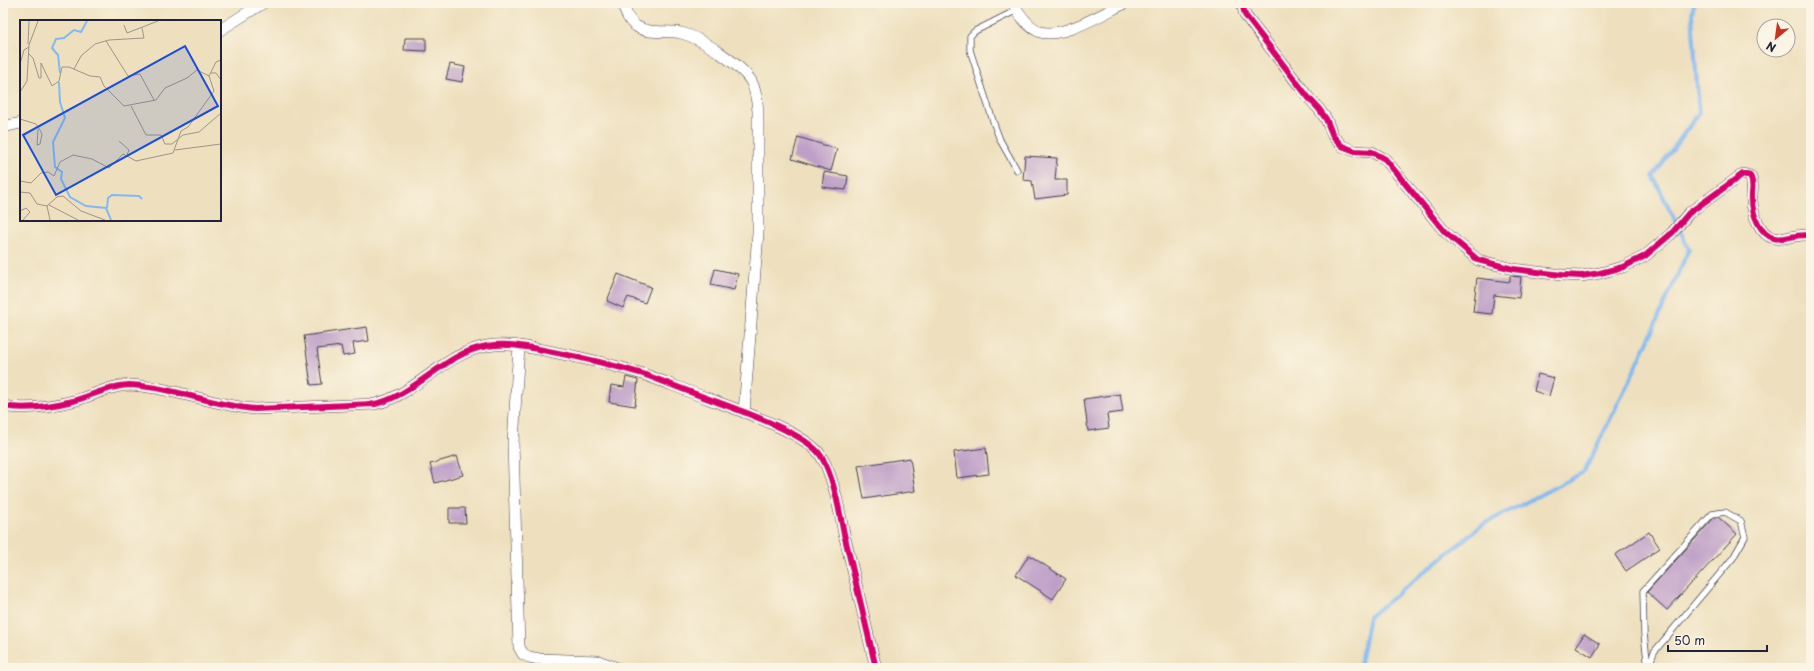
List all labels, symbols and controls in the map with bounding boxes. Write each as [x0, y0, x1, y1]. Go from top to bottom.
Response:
north arrow [1756, 18, 1796, 58]
inset map [20, 20, 221, 221]
text: N [1763, 37, 1779, 57]
scale bar [1668, 627, 1767, 653]
text: 50 m [1674, 631, 1705, 649]

